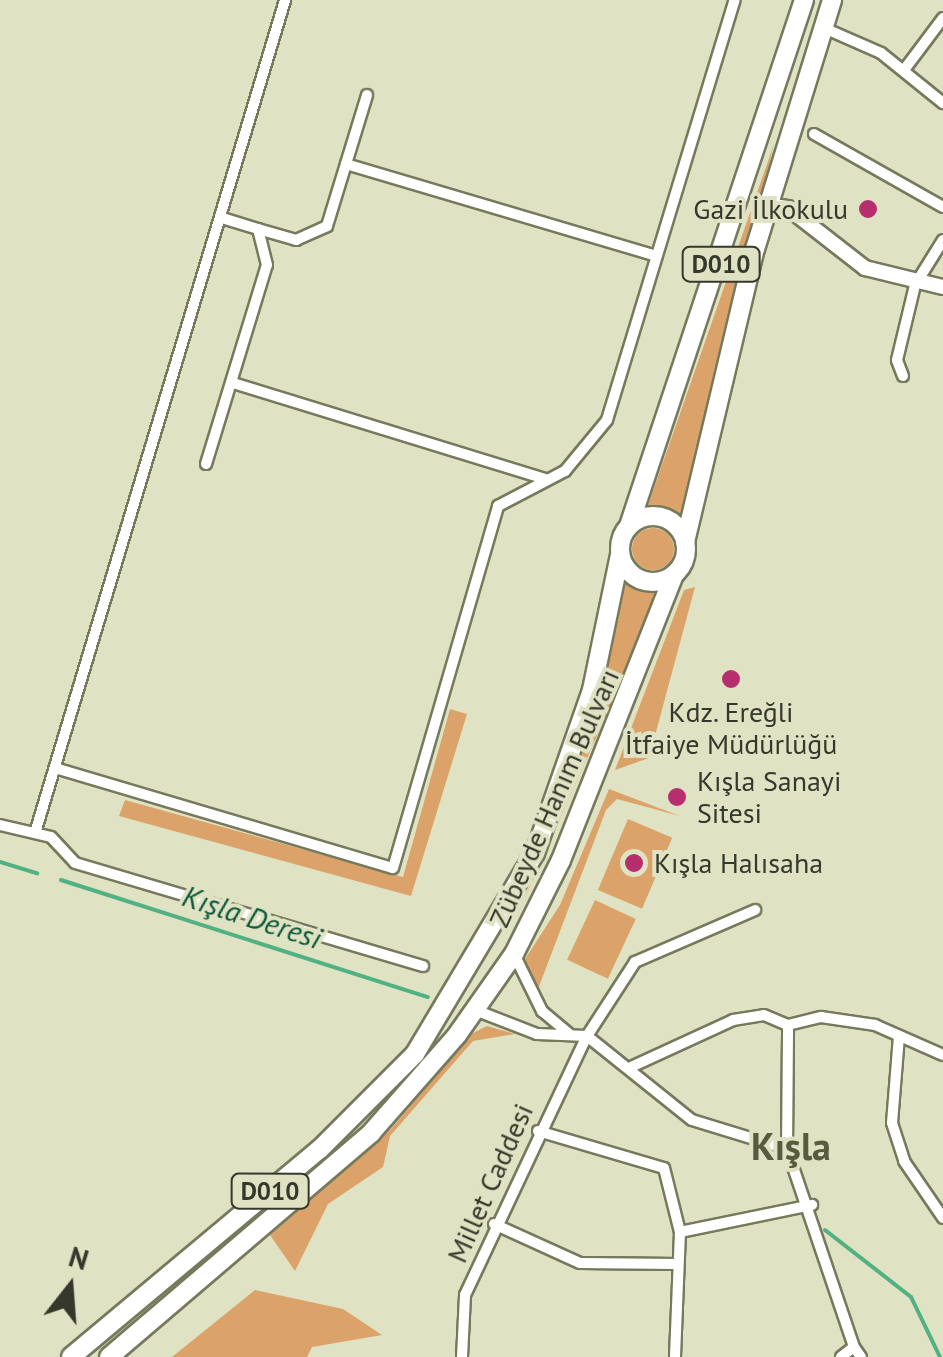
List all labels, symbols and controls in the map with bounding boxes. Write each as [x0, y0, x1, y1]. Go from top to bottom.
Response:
place label: Gazi İlkokulu [693, 192, 848, 226]
marker: Gazi İlkokulu [857, 198, 879, 220]
road number: D010 [681, 244, 761, 284]
street label: Zübeyde Hanım Bulvarı [482, 664, 626, 932]
marker: Kdz. Ereğli İtfaiye Müdürlüğü [720, 668, 742, 690]
place label: Kdz. Ereğli İtfaiye Müdürlüğü [625, 695, 837, 761]
place label: Kışla Sanayi Sitesi [697, 764, 841, 830]
marker: Kışla Sanayi Sitesi [666, 786, 688, 808]
place label: Kışla Halısaha [654, 846, 823, 880]
marker: Kışla Halısaha [623, 852, 645, 874]
water label: Kışla Deresi [178, 878, 326, 956]
street label: Millet Caddesi [440, 1098, 540, 1268]
district label: Kışla [751, 1123, 831, 1169]
road number: D010 [230, 1171, 310, 1211]
north arrow [20, 1237, 120, 1337]
text: N [65, 1237, 93, 1278]

